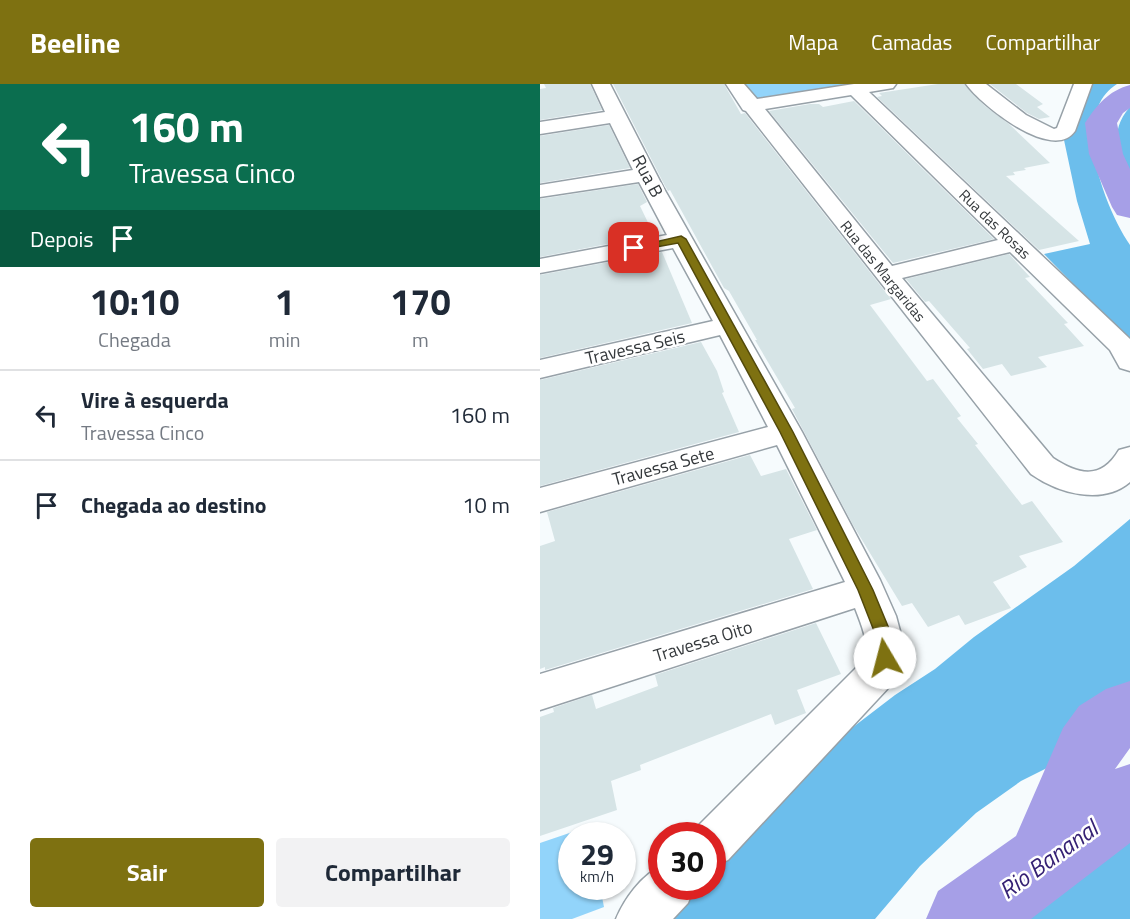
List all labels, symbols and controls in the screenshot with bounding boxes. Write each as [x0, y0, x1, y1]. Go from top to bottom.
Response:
text: Beeline [30, 21, 120, 64]
text: Mapa [788, 26, 838, 58]
text: Camadas [871, 26, 952, 58]
text: Compartilhar [985, 26, 1100, 58]
text: 160 m [129, 94, 244, 158]
icon: left [30, 108, 108, 186]
street label: Rua B [626, 150, 670, 202]
text: Travessa Cinco [129, 152, 296, 193]
street label: Rua das Rosas [954, 184, 1036, 264]
street label: Rua das Margaridas [835, 215, 931, 327]
text: Depois [30, 222, 94, 256]
icon: arrive [106, 222, 139, 255]
pin [608, 222, 659, 273]
icon: arrive [617, 231, 650, 264]
text: 10:10 [89, 274, 179, 329]
text: 1 [275, 274, 295, 329]
text: 170 [390, 274, 451, 329]
street label: Travessa Seis [582, 322, 688, 372]
text: Chegada [98, 324, 171, 355]
text: min [269, 324, 301, 355]
text: m [412, 324, 429, 355]
text: Vire à esquerda [81, 383, 229, 417]
text: 160 m [450, 398, 510, 432]
icon: left [30, 399, 63, 432]
text: Travessa Cinco [81, 417, 204, 448]
street label: Travessa Sete [609, 439, 717, 493]
text: Chegada ao destino [81, 488, 267, 522]
text: 10 m [462, 488, 510, 522]
icon: arrive [30, 489, 63, 522]
street label: Travessa Oito [650, 613, 756, 669]
position arrow [853, 626, 917, 690]
water label: Rio Bananal [991, 809, 1107, 907]
speed limit sign: 30 [648, 822, 726, 900]
text: 29 [580, 831, 614, 877]
button: Sair [30, 838, 264, 907]
button: Compartilhar [276, 838, 510, 907]
text: km/h [580, 865, 614, 888]

